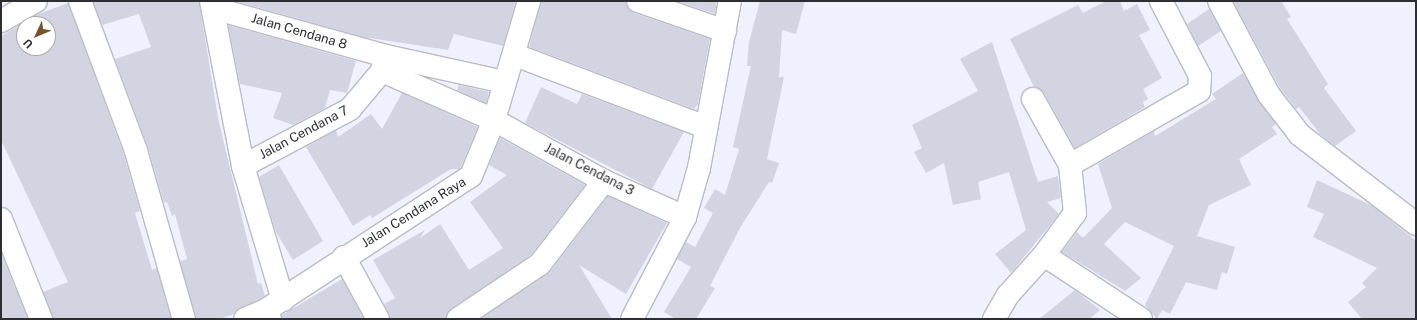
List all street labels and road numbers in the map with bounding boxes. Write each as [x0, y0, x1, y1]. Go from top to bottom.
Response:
street label: Jalan Cendana 8 [249, 11, 349, 53]
street label: Jalan Cendana 7 [257, 103, 351, 163]
street label: Jalan Cendana 3 [541, 141, 637, 199]
street label: Jalan Cendana Raya [359, 175, 469, 251]

